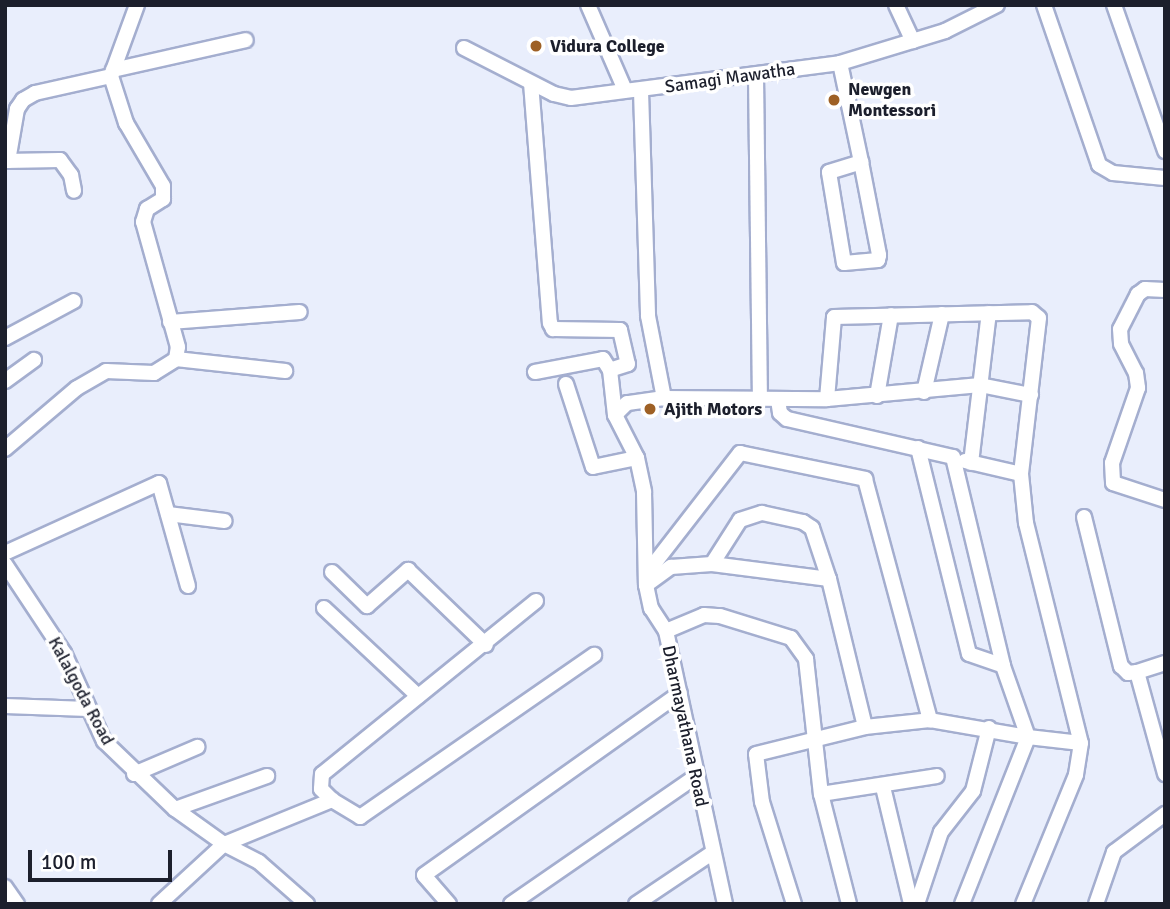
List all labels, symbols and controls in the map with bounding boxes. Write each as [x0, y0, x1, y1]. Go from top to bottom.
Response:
place label: Vidura College [550, 35, 665, 57]
marker: Vidura College [528, 38, 544, 54]
street label: Samagi Mawatha [664, 58, 796, 98]
place label: Newgen Montessori [848, 79, 936, 122]
marker: Newgen Montessori [826, 92, 842, 108]
place label: Ajith Motors [664, 398, 762, 420]
marker: Ajith Motors [642, 401, 658, 417]
street label: Kalalgoda Road [43, 633, 119, 749]
street label: Dharmayathana Road [657, 643, 713, 809]
scale bar [32, 836, 175, 880]
text: 100 m [41, 849, 96, 875]

